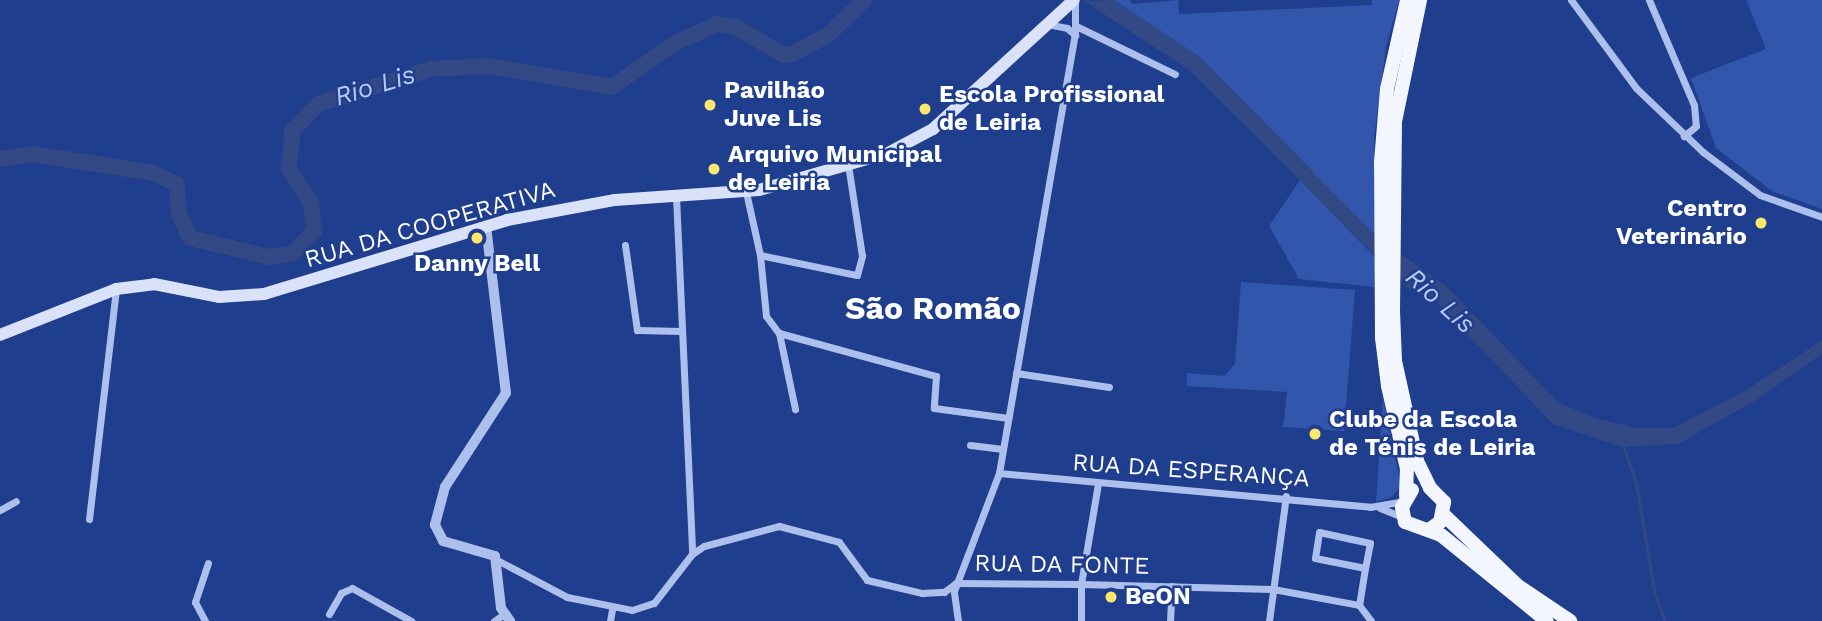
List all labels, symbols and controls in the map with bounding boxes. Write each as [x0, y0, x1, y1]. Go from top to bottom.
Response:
water label: Rio Lis [331, 59, 419, 113]
place label: Pavilhão Juve Lis [724, 77, 825, 133]
place label: Escola Profissional de Leiria [939, 81, 1165, 137]
marker: Pavilhão Juve Lis [702, 97, 718, 113]
marker: Escola Profissional de Leiria [917, 101, 933, 117]
place label: Arquivo Municipal de Leiria [728, 141, 942, 197]
marker: Arquivo Municipal de Leiria [706, 161, 722, 177]
street label: RUA DA COOPERATIVA [301, 175, 559, 275]
place label: Centro Veterinário [1616, 195, 1747, 251]
marker: Centro Veterinário [1753, 215, 1769, 231]
marker: Danny Bell [469, 230, 485, 246]
place label: Danny Bell [414, 250, 540, 278]
water label: Rio Lis [1399, 262, 1481, 340]
district label: São Romão [845, 289, 1021, 327]
place label: Clube da Escola de Ténis de Leiria [1329, 406, 1536, 462]
marker: Clube da Escola de Ténis de Leiria [1307, 426, 1323, 442]
street label: RUA DA ESPERANÇA [1070, 448, 1312, 494]
street label: RUA DA FONTE [973, 549, 1151, 581]
place label: BeON [1125, 583, 1191, 611]
marker: BeON [1103, 589, 1119, 605]

